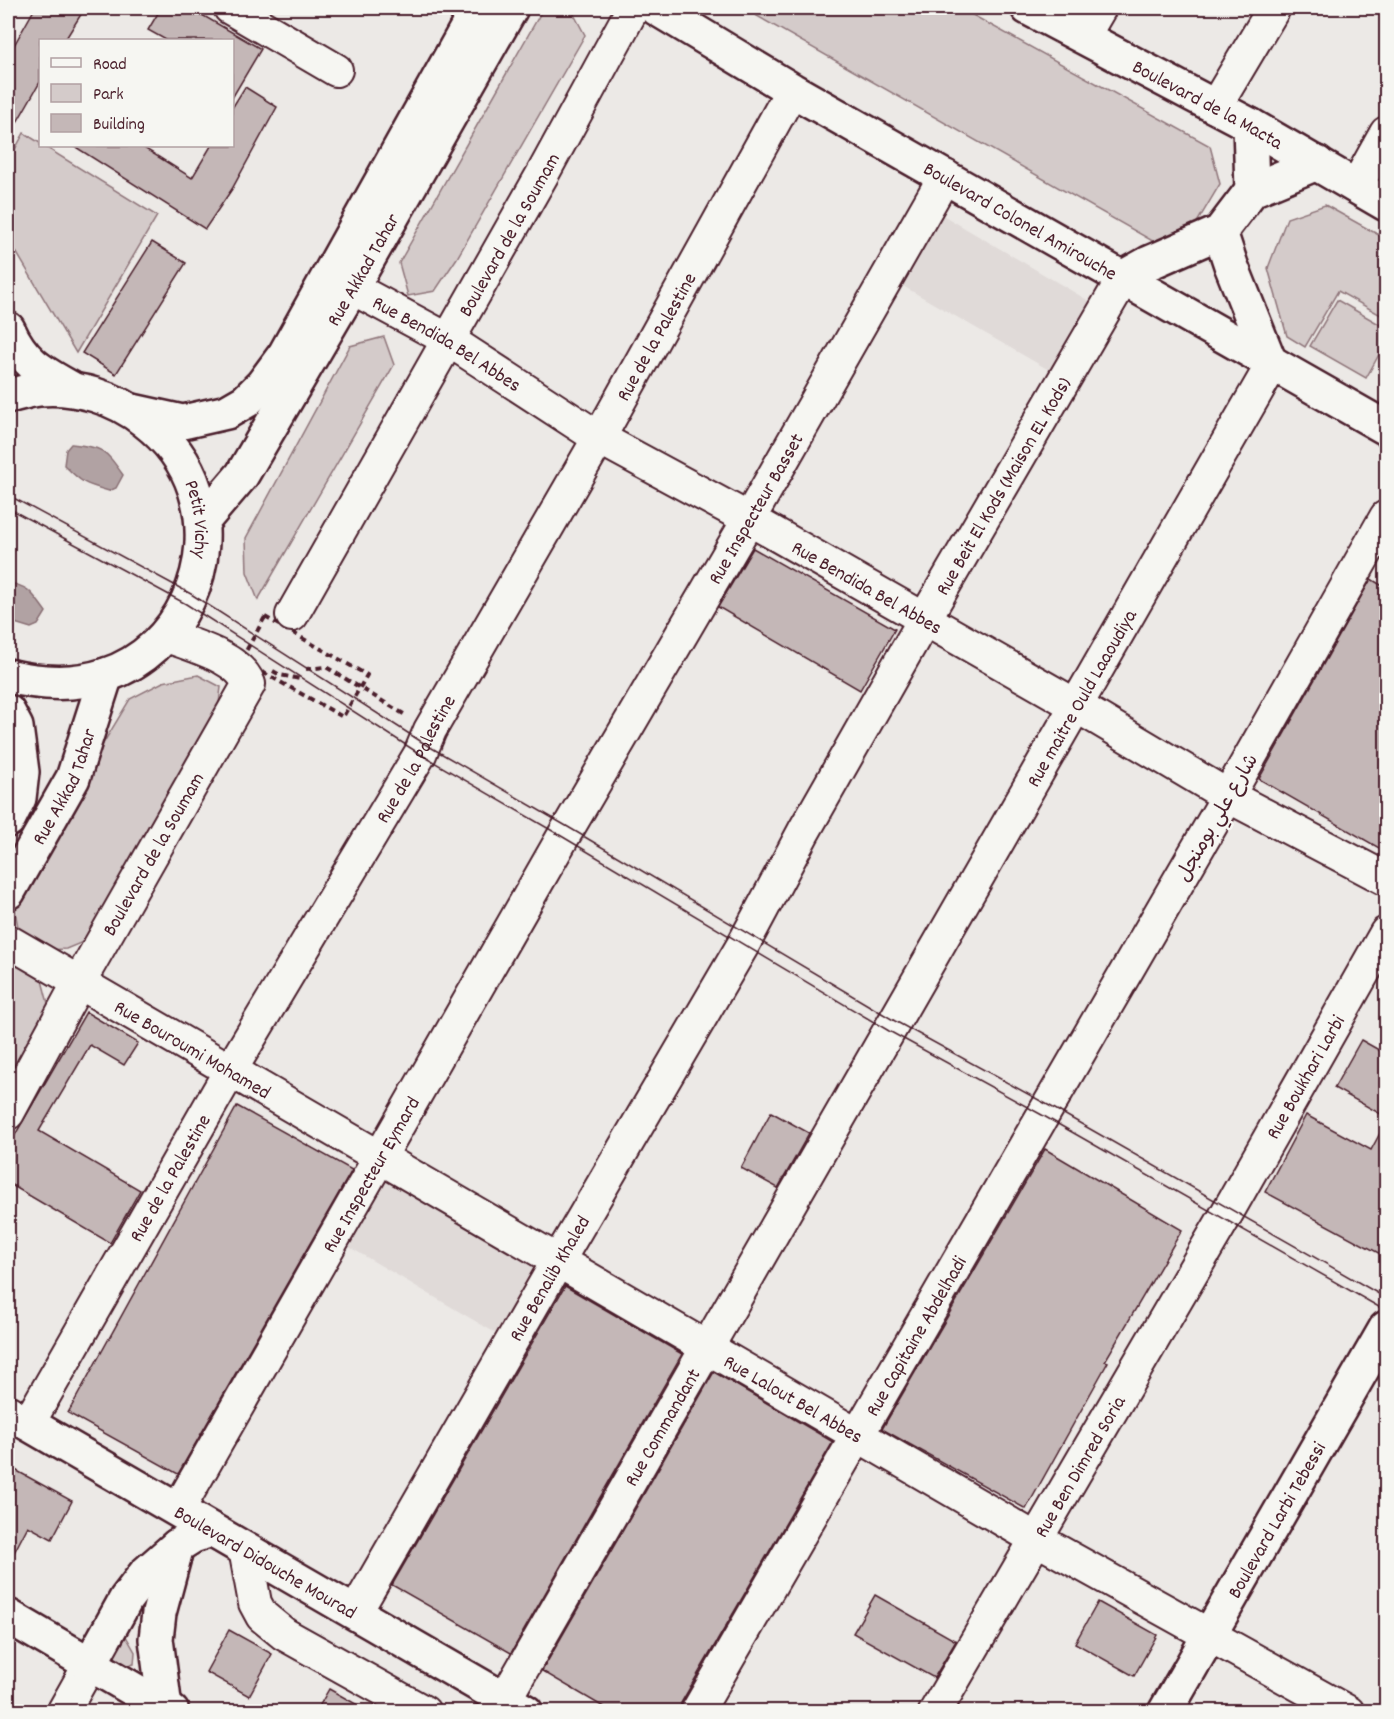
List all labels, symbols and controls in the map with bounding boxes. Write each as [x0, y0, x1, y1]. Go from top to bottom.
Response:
legend [39, 39, 234, 147]
text: Road [93, 53, 127, 78]
street label: Boulevard de la Macta [1127, 54, 1288, 158]
text: Park [93, 83, 124, 108]
text: Building [93, 113, 145, 138]
street label: Boulevard de la Soumam [453, 148, 569, 323]
street label: Boulevard Colonel Amirouche [917, 156, 1122, 289]
street label: Rue Akkad Tahar [321, 209, 408, 332]
street label: Rue de la Palestine [611, 268, 705, 407]
street label: Rue Bendida Bel Abbes [366, 290, 526, 400]
street label: Rue Beit El Kods (Maison EL Kods) [930, 373, 1080, 602]
street label: Rue Inspecteur Basset [703, 429, 812, 591]
street label: Petit Vichy [176, 476, 213, 561]
street label: Rue Bendida Bel Abbes [786, 535, 946, 643]
street label: Rue maitre Ould Laaoudiya [1021, 605, 1146, 793]
street label: Rue de la Palestine [371, 690, 464, 829]
street label: Rue Akkad Tahar [27, 725, 105, 851]
street label: شارع علي بومنجل [1171, 749, 1267, 888]
street label: Boulevard de la Soumam [97, 768, 213, 942]
street label: Rue Bouroumi Mohamed [108, 995, 275, 1108]
street label: Rue Boukhari Larbi [1261, 1011, 1354, 1145]
street label: Rue Inspecteur Eymard [317, 1092, 429, 1259]
street label: Rue de la Palestine [124, 1110, 219, 1248]
street label: Rue Benalib Khaled [504, 1211, 599, 1347]
street label: Rue Capitaine Abdelhadi [860, 1251, 975, 1423]
street label: Rue Lalout Bel Abbes [717, 1349, 867, 1452]
street label: Rue Commandant [619, 1364, 709, 1493]
street label: Rue Ben Dimred Soria [1029, 1391, 1134, 1544]
street label: Boulevard Larbi Tebessi [1222, 1437, 1335, 1605]
street label: Boulevard Didouche Mourad [168, 1500, 361, 1628]

